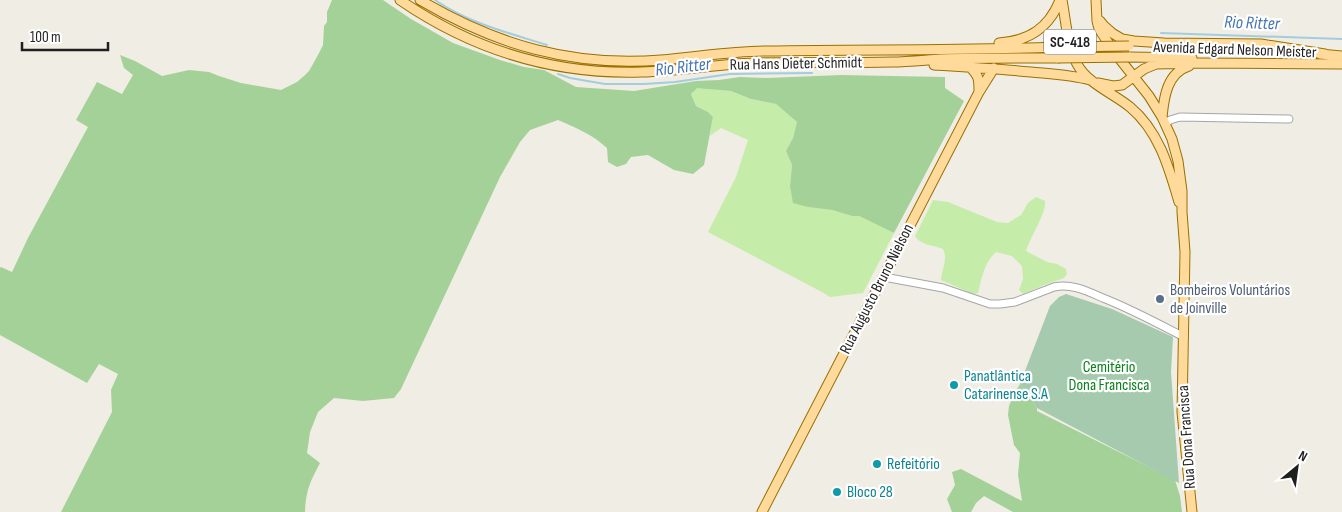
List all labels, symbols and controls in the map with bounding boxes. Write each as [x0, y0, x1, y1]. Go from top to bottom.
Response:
water label: Rio Ritter [1224, 12, 1281, 34]
scale bar [22, 20, 109, 52]
text: 100 m [30, 28, 61, 47]
road number: SC-418 [1044, 30, 1096, 54]
street label: Avenida Edgard Nelson Meister [1152, 38, 1317, 62]
water label: Rio Ritter [654, 53, 713, 81]
street label: Rua Hans Dieter Schmidt [730, 53, 863, 75]
street label: Rua Augusto Bruno Nielson [836, 221, 918, 357]
place label: Bombeiros Voluntários de Joinville [1170, 281, 1290, 318]
marker: Bombeiros Voluntários de Joinville [1154, 293, 1166, 305]
park label: Cemitério Dona Francisca [1069, 358, 1149, 395]
place label: Panatlântica Catarinense S.A [964, 367, 1048, 404]
marker: Panatlântica Catarinense S.A [948, 379, 960, 391]
street label: Rua Dona Francisca [1174, 385, 1200, 489]
north arrow [1272, 442, 1322, 492]
text: N [1296, 447, 1310, 465]
place label: Refeitório [887, 455, 940, 474]
marker: Refeitório [871, 458, 883, 470]
place label: Bloco 28 [847, 483, 893, 502]
marker: Bloco 28 [831, 486, 843, 498]

